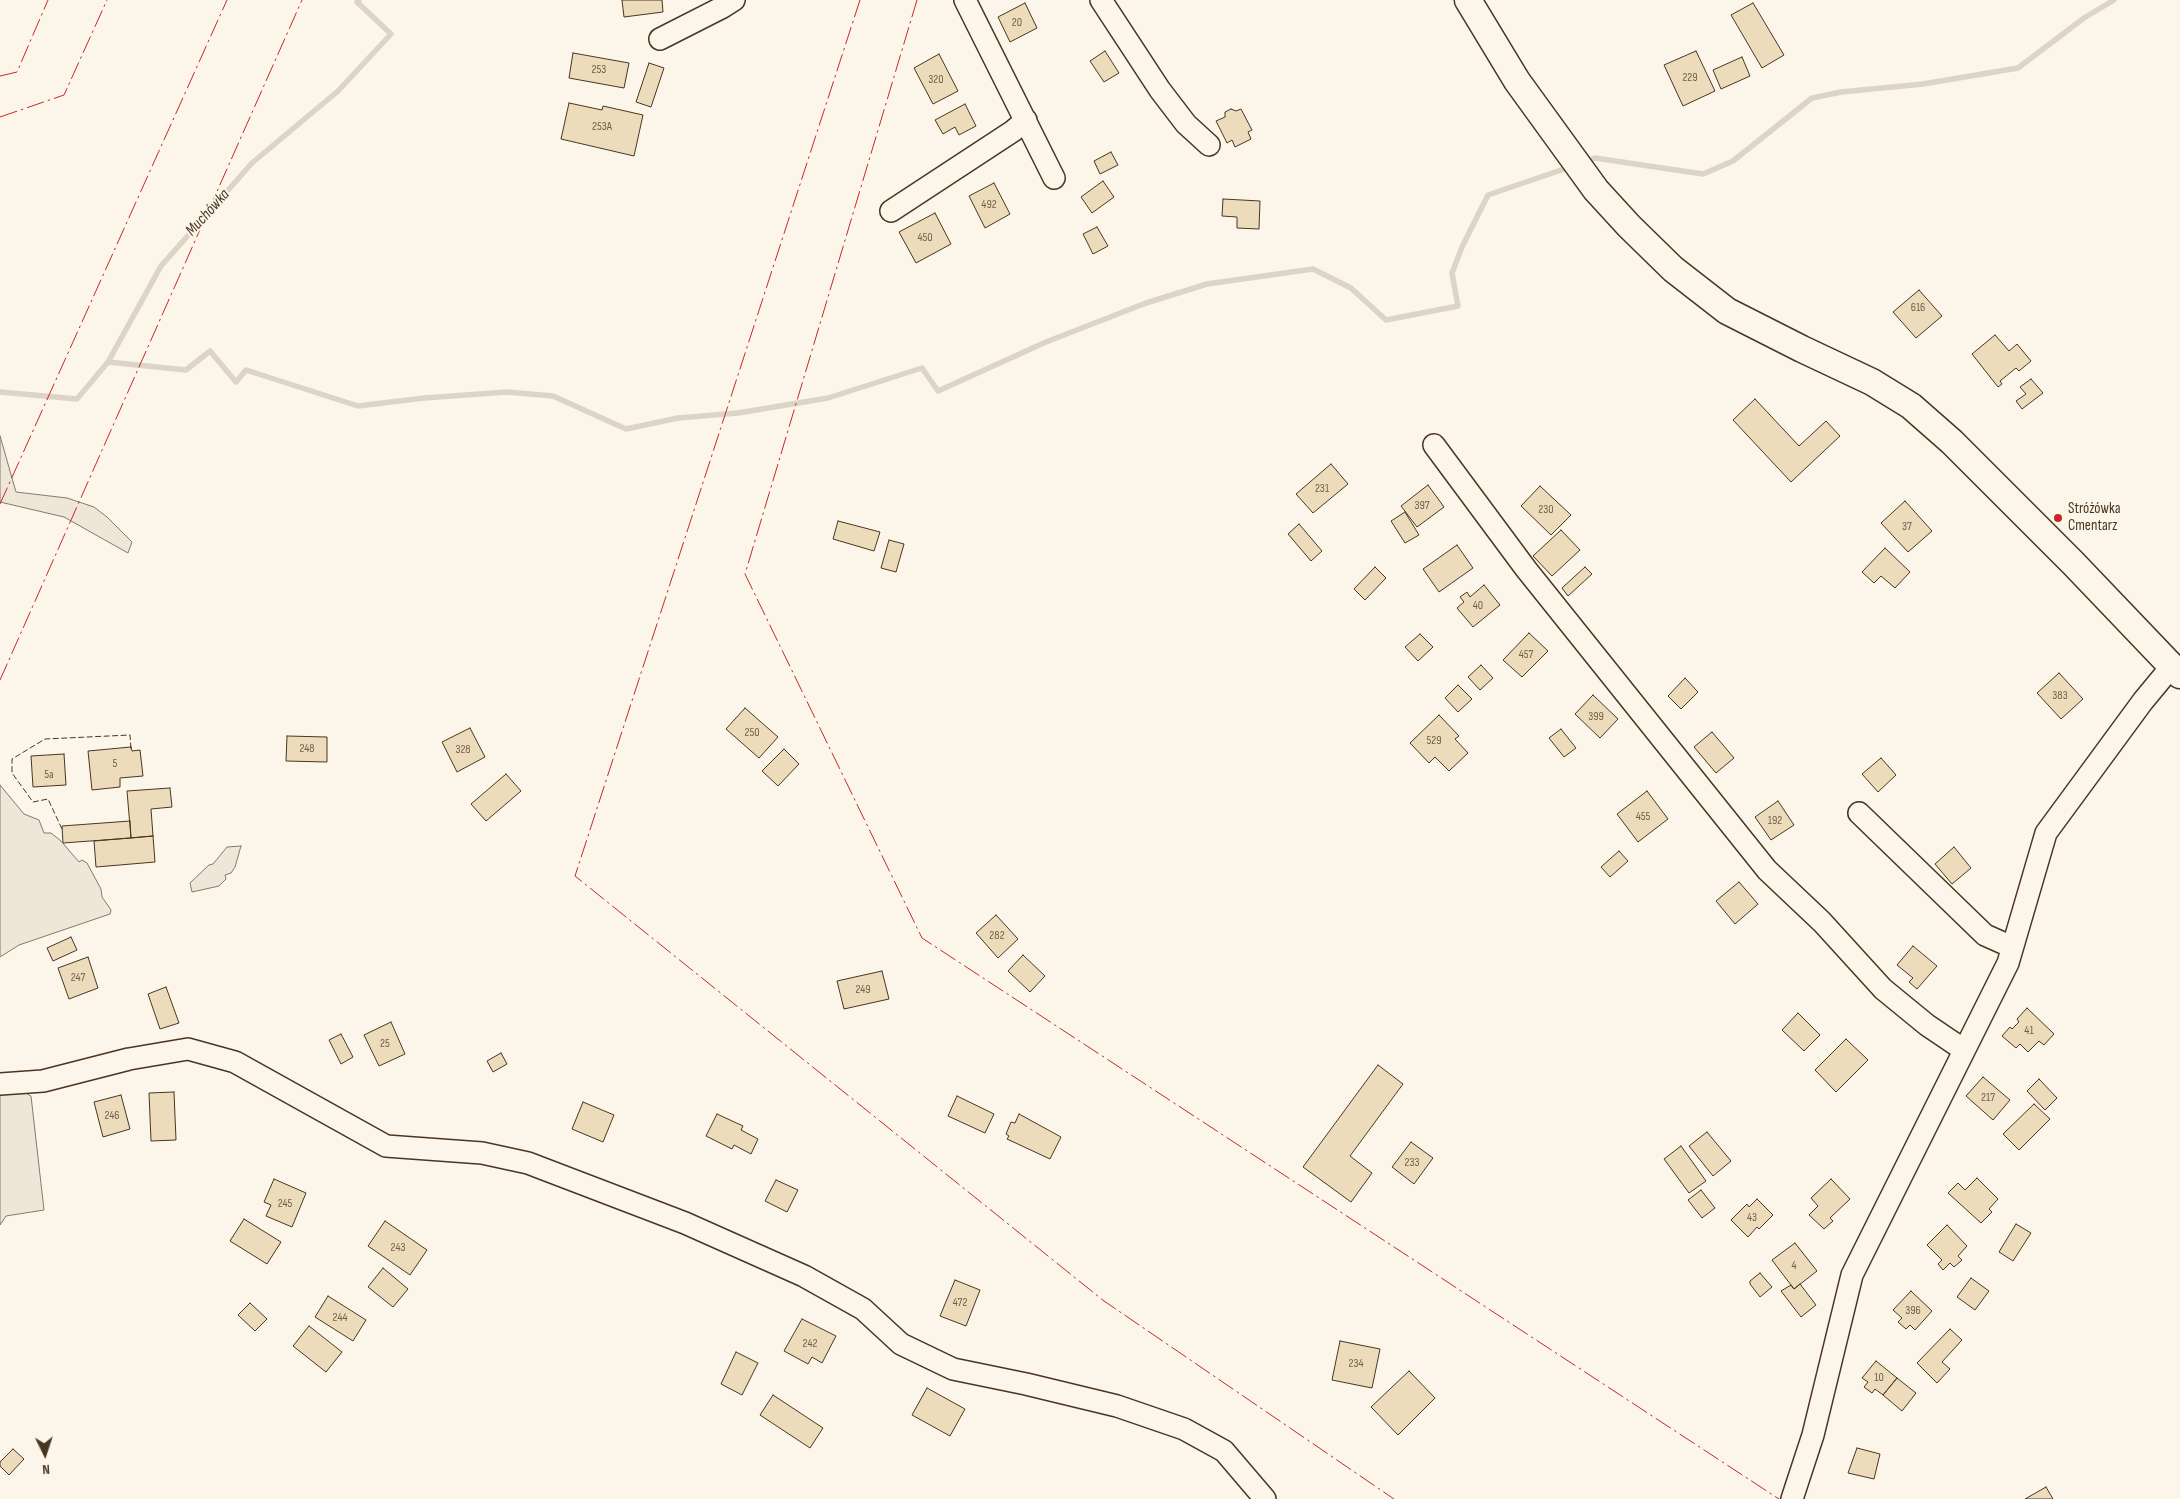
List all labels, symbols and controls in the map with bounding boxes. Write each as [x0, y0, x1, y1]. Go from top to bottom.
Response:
house number: 20 [1012, 16, 1022, 30]
house number: 253 [592, 63, 606, 77]
house number: 229 [1682, 71, 1698, 85]
house number: 320 [928, 73, 944, 87]
house number: 253A [592, 120, 612, 134]
water label: Muchówka [182, 186, 234, 240]
house number: 492 [981, 198, 997, 212]
house number: 450 [917, 231, 933, 245]
house number: 616 [1911, 301, 1925, 315]
house number: 231 [1315, 482, 1329, 496]
house number: 397 [1414, 499, 1430, 513]
place label: Stróżówka Cmentarz [2068, 500, 2120, 535]
house number: 230 [1538, 503, 1554, 517]
marker: Stróżówka Cmentarz [2052, 512, 2064, 524]
house number: 37 [1902, 520, 1912, 534]
house number: 40 [1473, 599, 1483, 613]
house number: 457 [1519, 648, 1533, 662]
house number: 383 [2052, 689, 2068, 703]
house number: 399 [1588, 710, 1604, 724]
house number: 250 [744, 726, 760, 740]
house number: 529 [1426, 734, 1442, 748]
house number: 248 [299, 742, 315, 756]
house number: 328 [455, 743, 471, 757]
house number: 5 [113, 757, 117, 771]
house number: 5a [44, 768, 54, 782]
house number: 455 [1636, 810, 1650, 824]
house number: 192 [1768, 814, 1782, 828]
house number: 282 [989, 929, 1005, 943]
house number: 247 [71, 971, 85, 985]
house number: 249 [855, 983, 871, 997]
house number: 41 [2024, 1024, 2034, 1038]
house number: 25 [380, 1037, 390, 1051]
house number: 217 [1981, 1091, 1995, 1105]
house number: 246 [104, 1109, 120, 1123]
house number: 233 [1404, 1156, 1420, 1170]
house number: 245 [278, 1197, 292, 1211]
house number: 43 [1747, 1211, 1757, 1225]
house number: 243 [391, 1241, 405, 1255]
house number: 4 [1791, 1259, 1797, 1273]
house number: 472 [953, 1296, 967, 1310]
house number: 396 [1905, 1304, 1921, 1318]
house number: 244 [333, 1311, 347, 1325]
house number: 242 [803, 1337, 817, 1351]
house number: 234 [1348, 1357, 1364, 1371]
house number: 10 [1874, 1371, 1884, 1385]
north arrow [20, 1429, 70, 1479]
text: N [42, 1461, 50, 1478]

